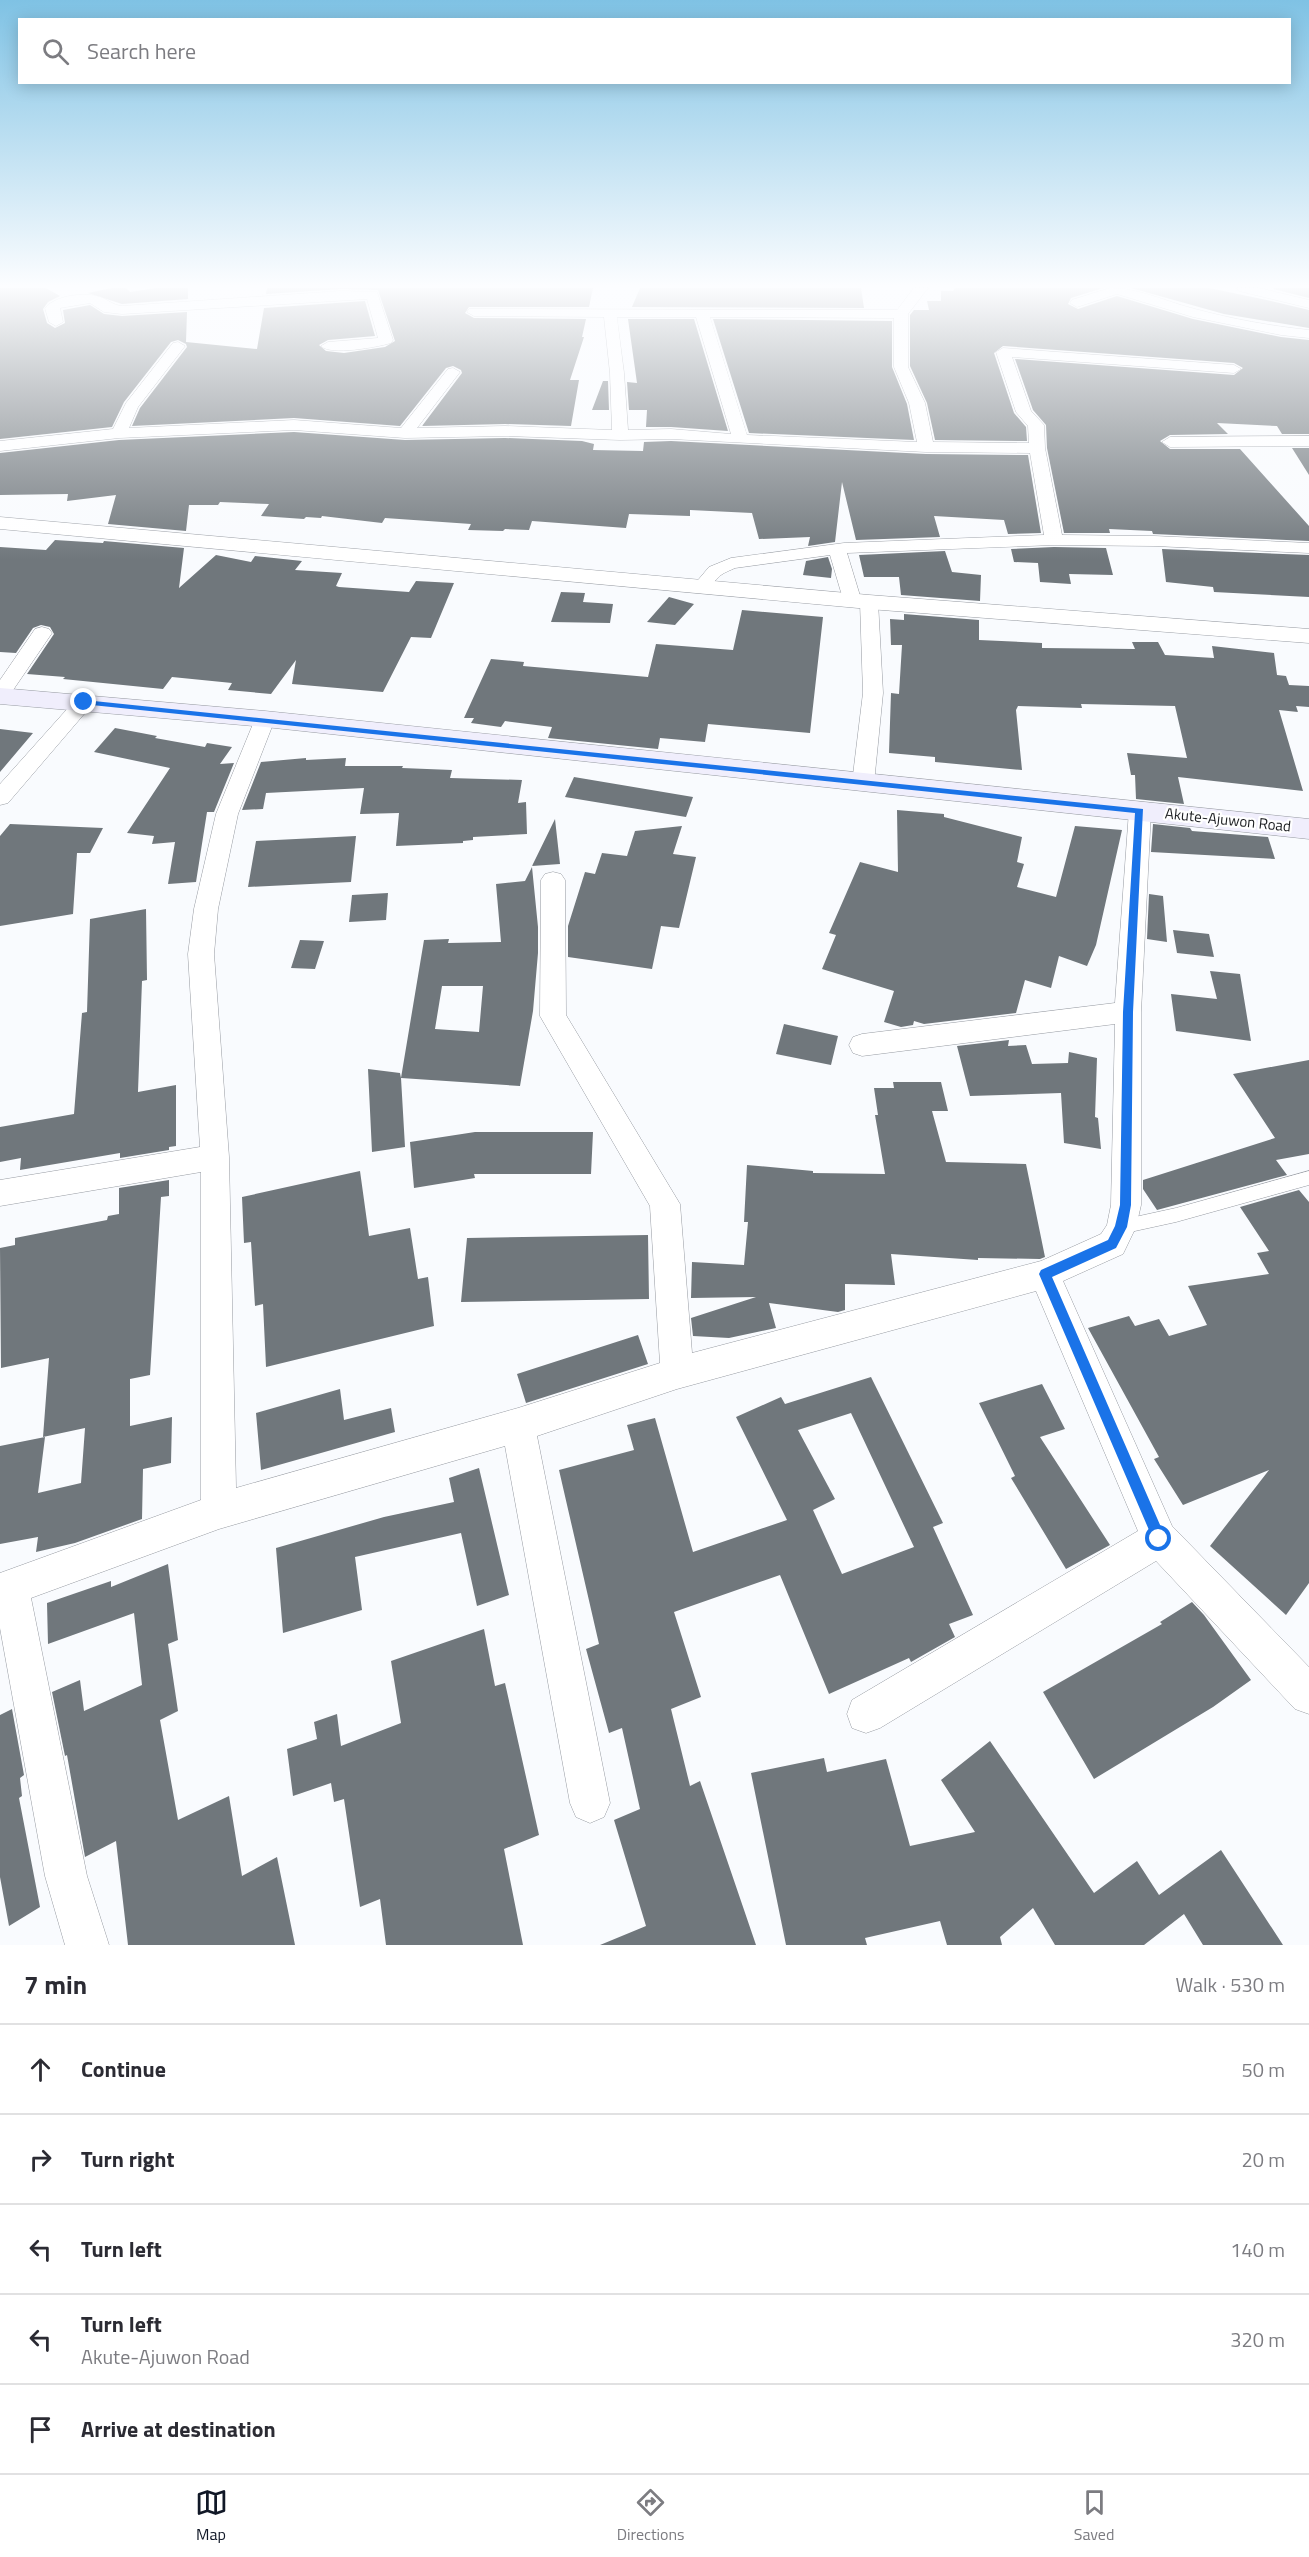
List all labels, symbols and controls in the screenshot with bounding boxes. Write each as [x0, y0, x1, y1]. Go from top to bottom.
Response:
search box [18, 18, 1291, 84]
text: Search here [87, 34, 196, 68]
icon: search [39, 35, 72, 68]
route end [70, 688, 96, 714]
street label: Akute-Ajuwon Road [1164, 801, 1292, 838]
route start [1145, 1525, 1171, 1551]
text: 7 min [24, 1965, 87, 2004]
text: Walk · 530 m [1176, 1969, 1285, 2000]
text: Continue [81, 2052, 166, 2086]
icon: ahead [24, 2053, 57, 2086]
text: 50 m [1241, 2054, 1285, 2085]
text: Turn right [81, 2142, 175, 2176]
icon: right [24, 2143, 57, 2176]
text: 20 m [1241, 2144, 1285, 2175]
text: Turn left [81, 2232, 162, 2266]
icon: left [24, 2233, 57, 2266]
text: 140 m [1230, 2234, 1285, 2265]
text: Turn left [81, 2307, 162, 2341]
icon: left [24, 2323, 57, 2356]
text: 320 m [1230, 2324, 1285, 2355]
text: Akute-Ajuwon Road [81, 2341, 250, 2372]
text: Arrive at destination [81, 2412, 276, 2446]
icon: arrive [24, 2413, 57, 2446]
tab: Map [195, 2486, 228, 2546]
tab: Directions [617, 2486, 685, 2546]
tab: Saved [1074, 2486, 1114, 2546]

